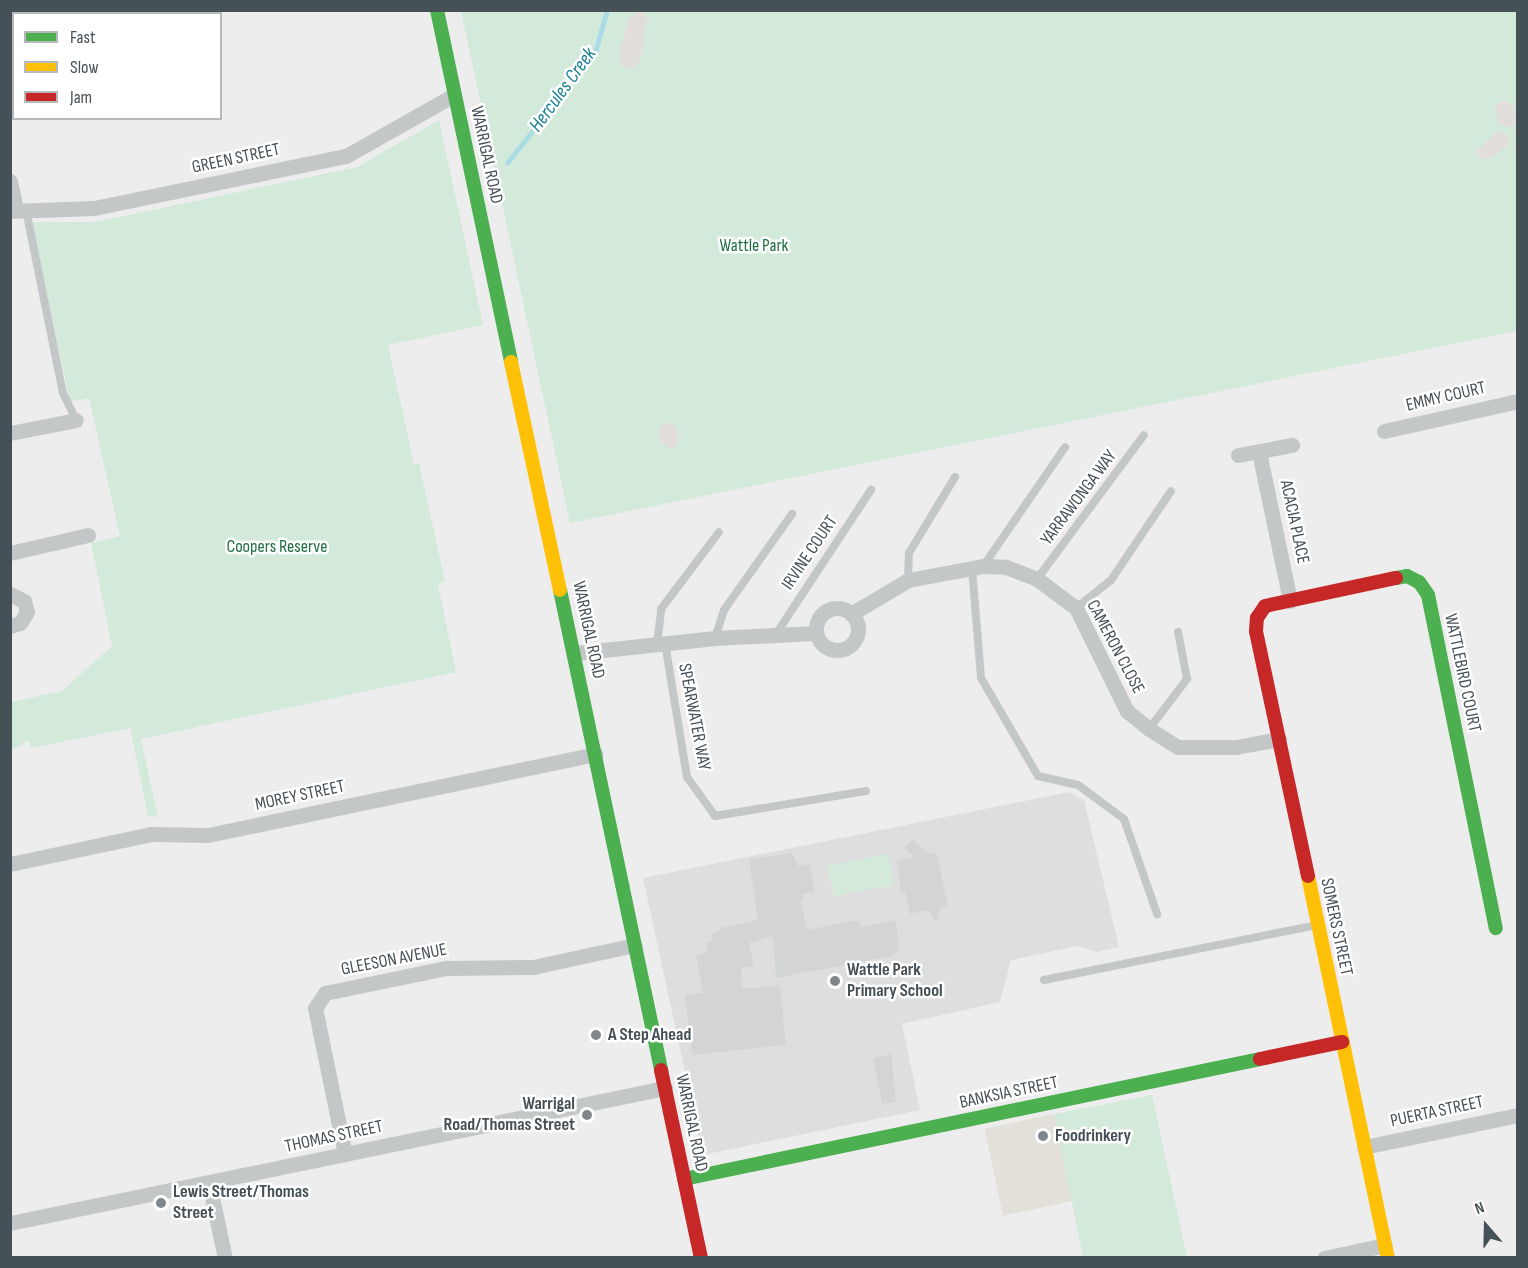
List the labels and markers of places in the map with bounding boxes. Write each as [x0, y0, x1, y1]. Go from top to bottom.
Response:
place label: Wattle Park Primary School [847, 960, 943, 1002]
marker: Wattle Park Primary School [828, 974, 842, 988]
place label: A Step Ahead [608, 1024, 691, 1046]
marker: A Step Ahead [589, 1028, 603, 1042]
place label: Warrigal Road/Thomas Street [444, 1094, 575, 1136]
marker: Warrigal Road/Thomas Street [580, 1108, 594, 1122]
place label: Foodrinkery [1055, 1125, 1131, 1147]
marker: Foodrinkery [1036, 1129, 1050, 1143]
place label: Lewis Street/Thomas Street [173, 1182, 309, 1224]
marker: Lewis Street/Thomas Street [154, 1196, 168, 1210]

